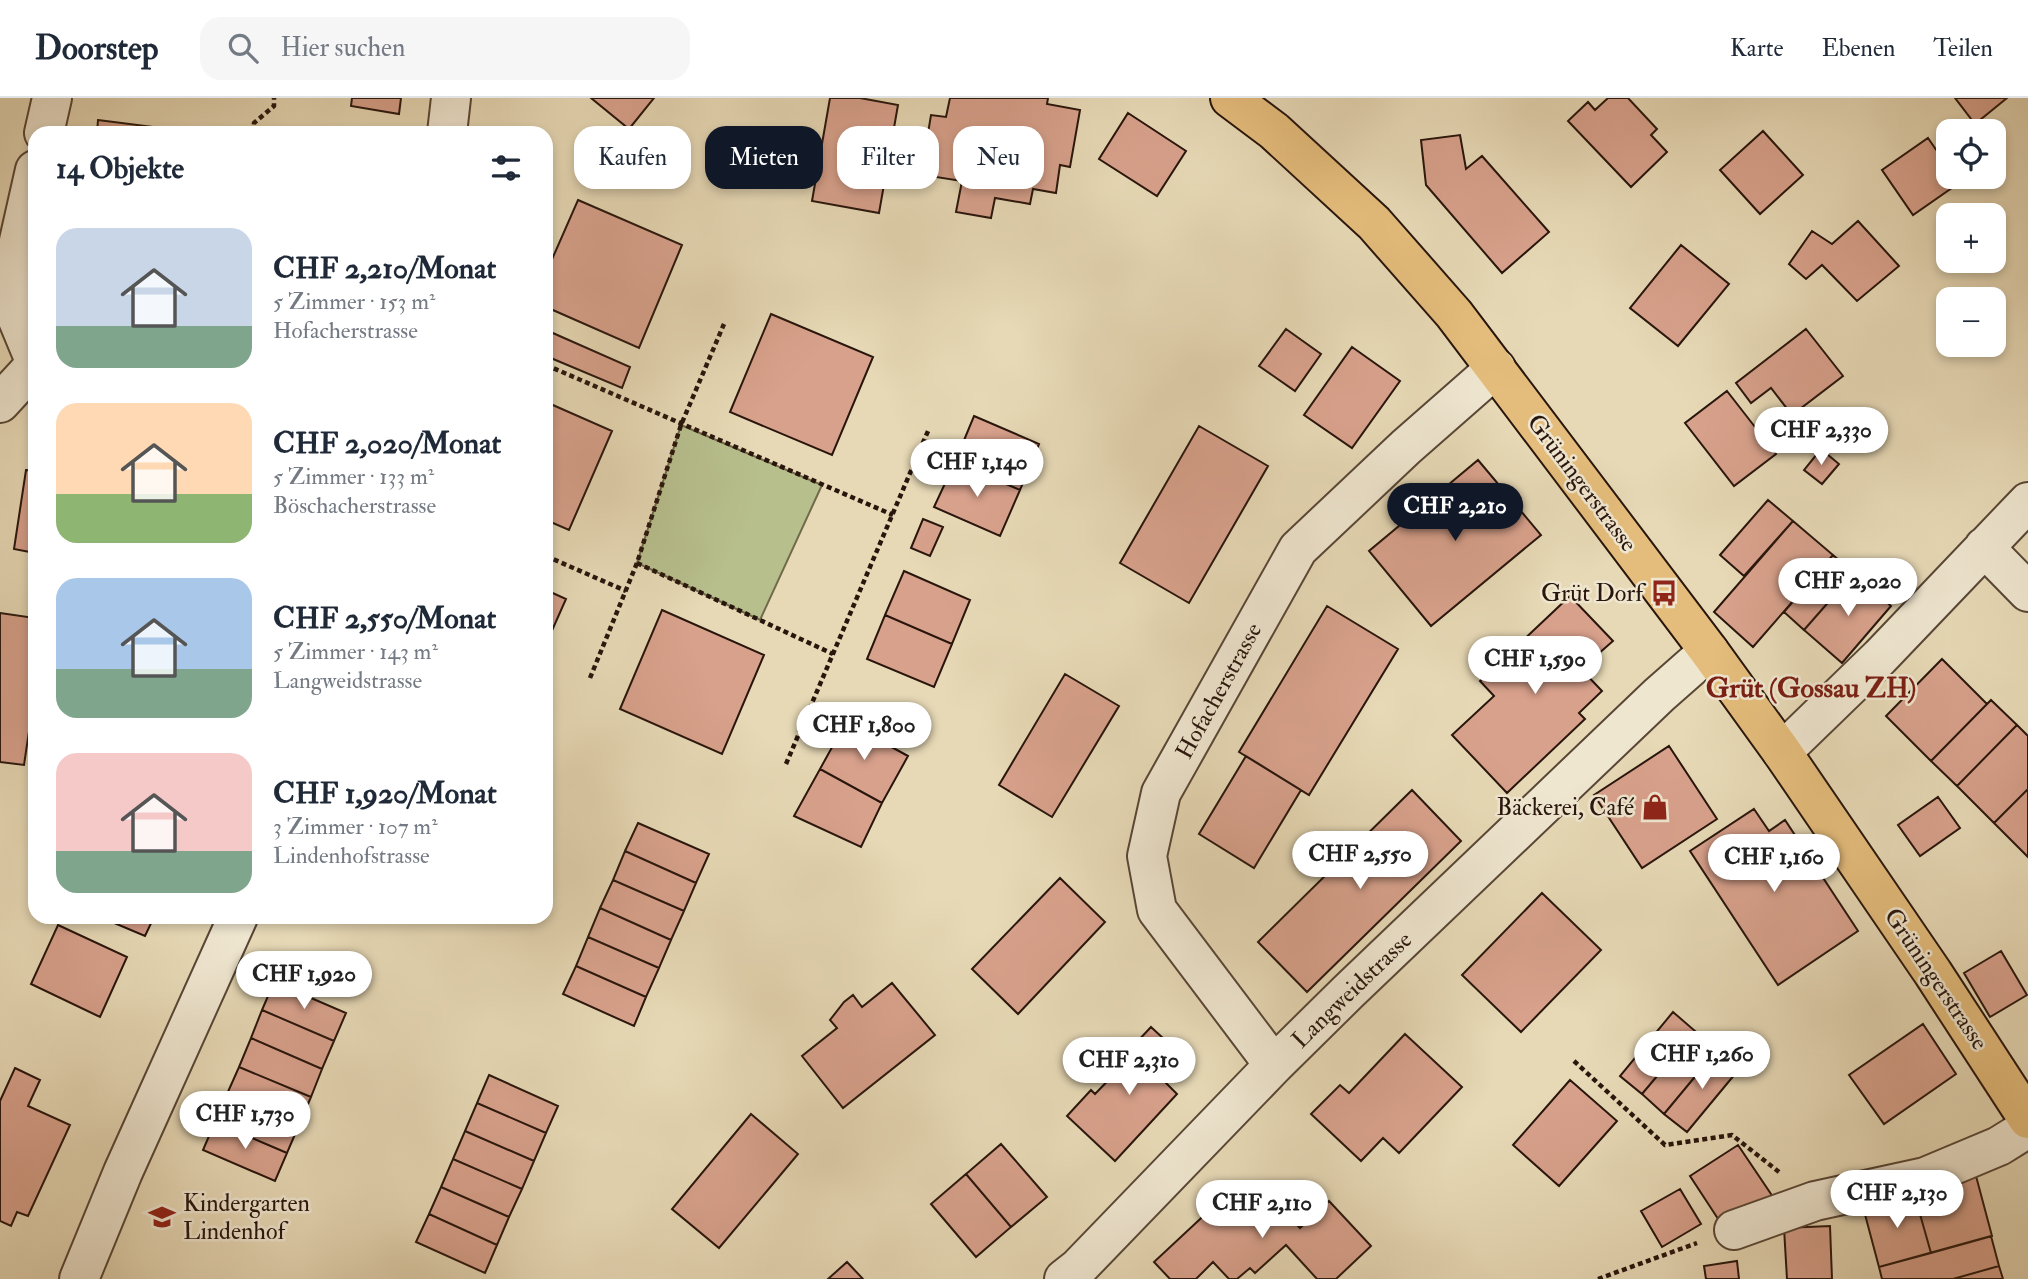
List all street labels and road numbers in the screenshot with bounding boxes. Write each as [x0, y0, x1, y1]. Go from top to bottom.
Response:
street label: Grüningerstrasse [1520, 408, 1644, 558]
street label: Hofacherstrasse [1169, 617, 1269, 765]
street label: Grüningerstrasse [1877, 902, 1995, 1056]
street label: Langweidstrasse [1285, 925, 1419, 1055]

